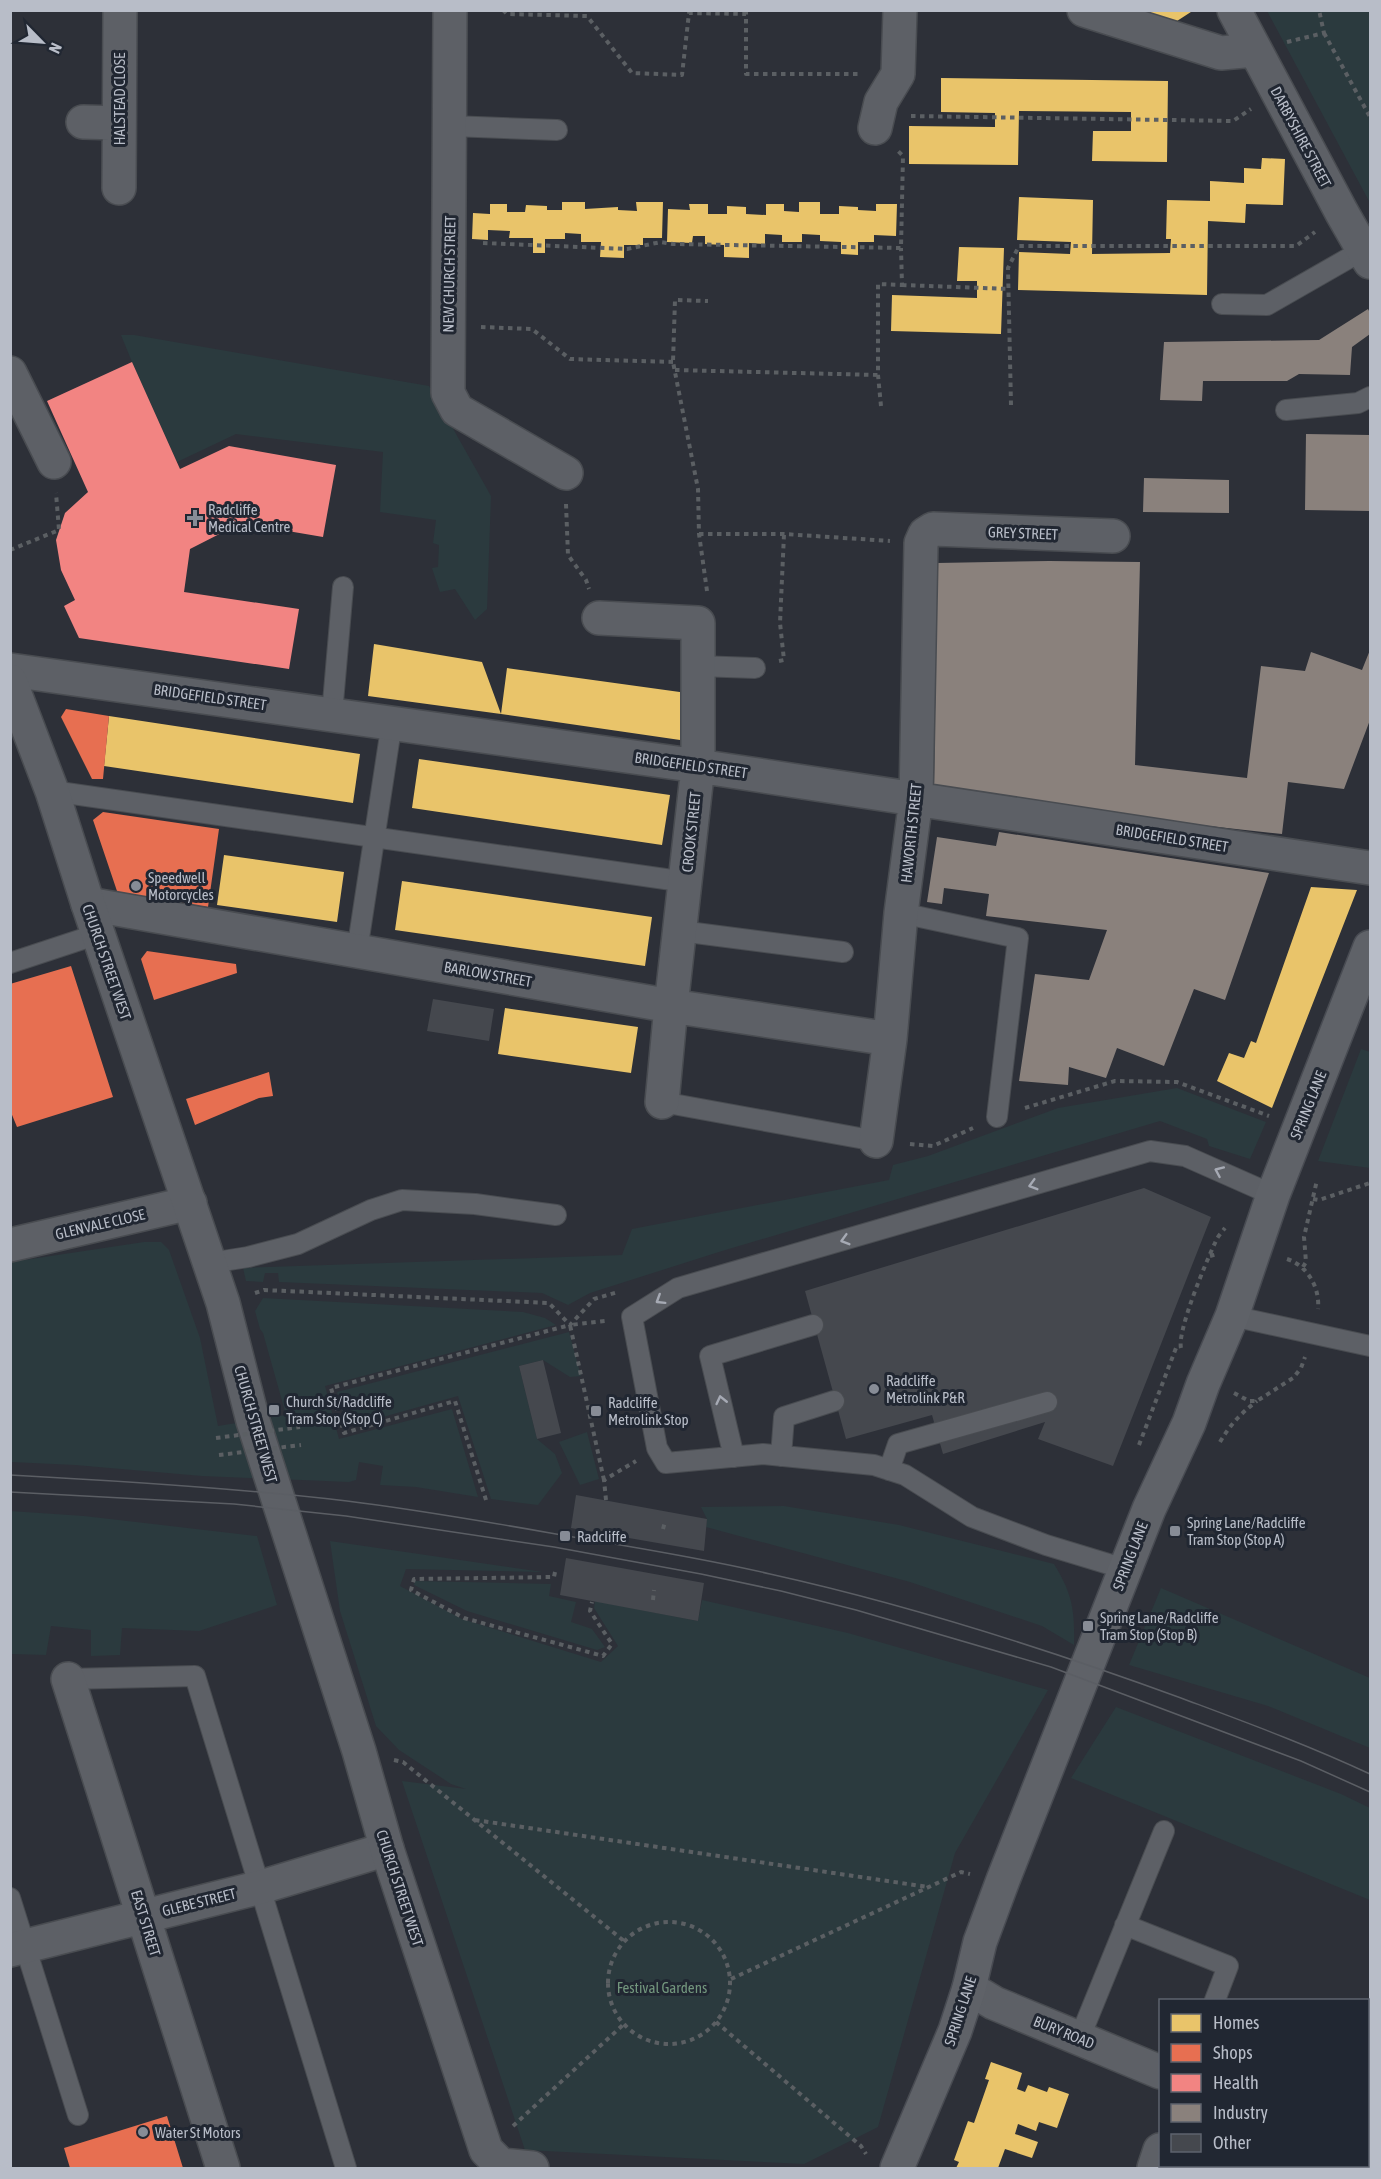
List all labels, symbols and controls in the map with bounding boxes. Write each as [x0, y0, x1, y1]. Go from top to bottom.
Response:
north arrow [12, 12, 72, 72]
text: N [45, 40, 66, 56]
street label: HALSTEAD CLOSE [111, 52, 128, 145]
street label: DARBYSHIRE STREET [1267, 84, 1335, 191]
street label: NEW CHURCH STREET [439, 215, 459, 333]
place label: Radcliffe Medical Centre [208, 501, 290, 535]
marker: Radcliffe Medical Centre [186, 509, 204, 527]
street label: GREY STREET [988, 523, 1059, 543]
street label: BRIDGEFIELD STREET [153, 681, 268, 713]
street label: BRIDGEFIELD STREET [634, 749, 749, 781]
street label: HAWORTH STREET [897, 782, 925, 884]
street label: CROOK STREET [678, 791, 704, 873]
street label: BRIDGEFIELD STREET [1115, 821, 1230, 855]
place label: Speedwell Motorcycles [148, 869, 214, 903]
marker: Speedwell Motorcycles [129, 879, 143, 893]
street label: CHURCH STREET WEST [79, 902, 135, 1022]
street label: BARLOW STREET [443, 958, 534, 990]
street label: SPRING LANE [1287, 1068, 1330, 1142]
one-way arrow [1215, 1166, 1226, 1178]
one-way arrow [1028, 1178, 1038, 1190]
street label: GLENVALE CLOSE [54, 1205, 147, 1243]
one-way arrow [840, 1233, 851, 1245]
one-way arrow [656, 1292, 666, 1304]
street label: CHURCH STREET WEST [231, 1363, 281, 1485]
place label: Radcliffe Metrolink P&R [886, 1372, 965, 1406]
marker: Radcliffe Metrolink P&R [867, 1382, 881, 1396]
place label: Church St/Radcliffe Tram Stop (Stop C) [286, 1393, 392, 1427]
place label: Radcliffe Metrolink Stop [608, 1394, 689, 1428]
one-way arrow [715, 1395, 728, 1405]
marker: Church St/Radcliffe Tram Stop (Stop C) [267, 1403, 281, 1417]
marker: Radcliffe Metrolink Stop [589, 1404, 603, 1418]
place label: Spring Lane/Radcliffe Tram Stop (Stop A) [1187, 1514, 1306, 1548]
street label: SPRING LANE [1109, 1519, 1151, 1593]
marker: Spring Lane/Radcliffe Tram Stop (Stop A) [1168, 1524, 1182, 1538]
place label: Radcliffe [577, 1528, 627, 1545]
marker: Radcliffe [558, 1529, 572, 1543]
place label: Spring Lane/Radcliffe Tram Stop (Stop B) [1100, 1609, 1219, 1643]
marker: Spring Lane/Radcliffe Tram Stop (Stop B) [1081, 1619, 1095, 1633]
street label: CHURCH STREET WEST [373, 1828, 427, 1949]
street label: GLEBE STREET [160, 1885, 238, 1919]
street label: EAST STREET [128, 1888, 164, 1959]
street label: SPRING LANE [941, 1973, 979, 2048]
park label: Festival Gardens [617, 1979, 707, 1996]
legend [1159, 1999, 1369, 2167]
street label: BURY ROAD [1031, 2012, 1097, 2052]
text: Homes [1213, 2012, 1259, 2033]
text: Shops [1213, 2042, 1253, 2063]
text: Health [1213, 2072, 1259, 2093]
text: Industry [1213, 2102, 1268, 2123]
place label: Water St Motors [155, 2124, 241, 2141]
marker: Water St Motors [136, 2125, 150, 2139]
text: Other [1213, 2132, 1252, 2153]

